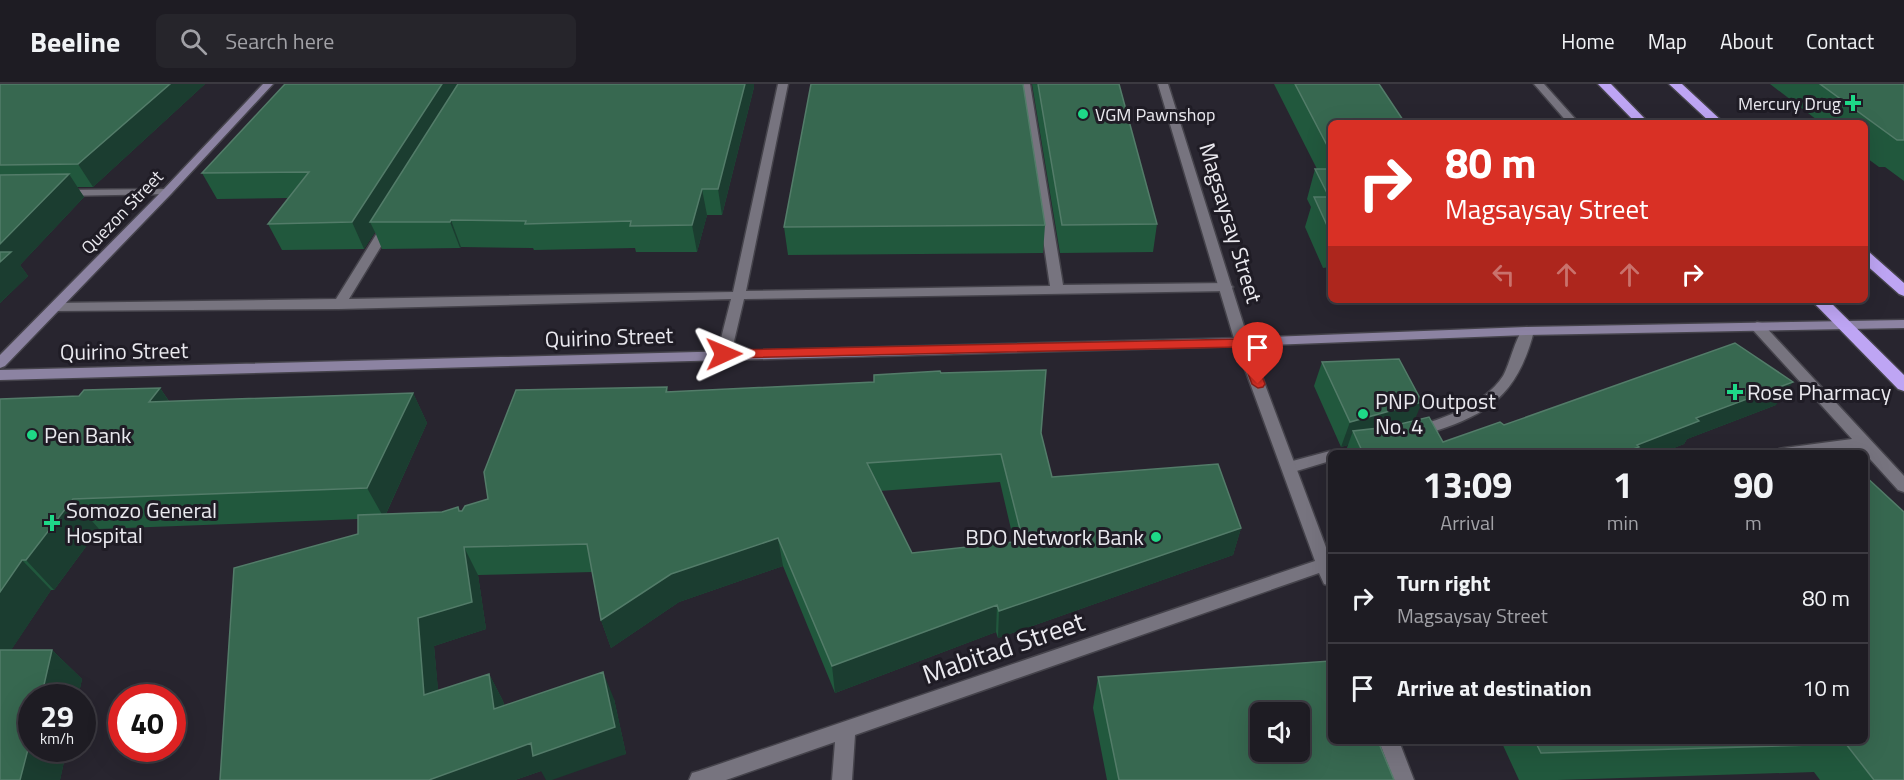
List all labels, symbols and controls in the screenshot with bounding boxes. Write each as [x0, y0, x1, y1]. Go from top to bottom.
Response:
search box [156, 14, 576, 68]
text: Beeline [30, 20, 120, 63]
text: Search here [225, 24, 334, 58]
icon: search [177, 25, 210, 58]
text: Home [1561, 25, 1615, 57]
text: Map [1648, 25, 1687, 57]
text: About [1720, 25, 1773, 57]
text: Contact [1806, 25, 1874, 57]
place label: Mercury Drug [1738, 90, 1841, 117]
marker: Mercury Drug [1846, 96, 1860, 110]
place label: VGM Pawnshop [1095, 101, 1215, 128]
marker: VGM Pawnshop [1076, 107, 1090, 121]
text: 80 m [1445, 130, 1537, 194]
street label: Magsaysay Street [1191, 139, 1272, 307]
icon: right [1346, 144, 1424, 222]
street label: Quezon Street [75, 163, 170, 260]
text: Magsaysay Street [1445, 188, 1648, 229]
icon: left [1487, 258, 1520, 291]
icon: ahead [1550, 258, 1583, 291]
icon: ahead [1613, 258, 1646, 291]
icon: right [1676, 258, 1709, 291]
street label: Quirino Street [544, 318, 674, 356]
position arrow [692, 322, 756, 386]
pin [1232, 322, 1283, 384]
icon: arrive [1241, 331, 1274, 364]
street label: Quirino Street [59, 333, 189, 369]
place label: Rose Pharmacy [1747, 375, 1892, 409]
place label: PNP Outpost No. 4 [1375, 384, 1496, 443]
marker: Rose Pharmacy [1728, 385, 1742, 399]
marker: PNP Outpost No. 4 [1356, 407, 1370, 421]
place label: Pen Bank [44, 418, 132, 452]
marker: Pen Bank [25, 428, 39, 442]
text: 13:09 [1422, 457, 1512, 512]
text: 1 [1613, 457, 1633, 512]
text: 90 [1733, 457, 1773, 512]
place label: Somozo General Hospital [66, 493, 217, 552]
text: Arrival [1440, 507, 1495, 538]
text: min [1607, 507, 1639, 538]
text: m [1745, 507, 1762, 538]
marker: Somozo General Hospital [43, 514, 61, 532]
place label: BDO Network Bank [965, 520, 1144, 554]
marker: BDO Network Bank [1149, 530, 1163, 544]
text: Turn right [1397, 566, 1491, 600]
text: 80 m [1802, 581, 1850, 615]
icon: right [1346, 582, 1379, 615]
street label: Mabitad Street [916, 600, 1090, 694]
text: Magsaysay Street [1397, 600, 1548, 631]
text: Arrive at destination [1397, 671, 1592, 705]
text: 10 m [1802, 671, 1850, 705]
icon: arrive [1346, 672, 1379, 705]
speed limit sign: 40 [108, 684, 186, 762]
text: 29 [40, 693, 74, 739]
map controls [1250, 702, 1310, 762]
button: sound [1250, 702, 1310, 762]
text: km/h [40, 727, 74, 750]

